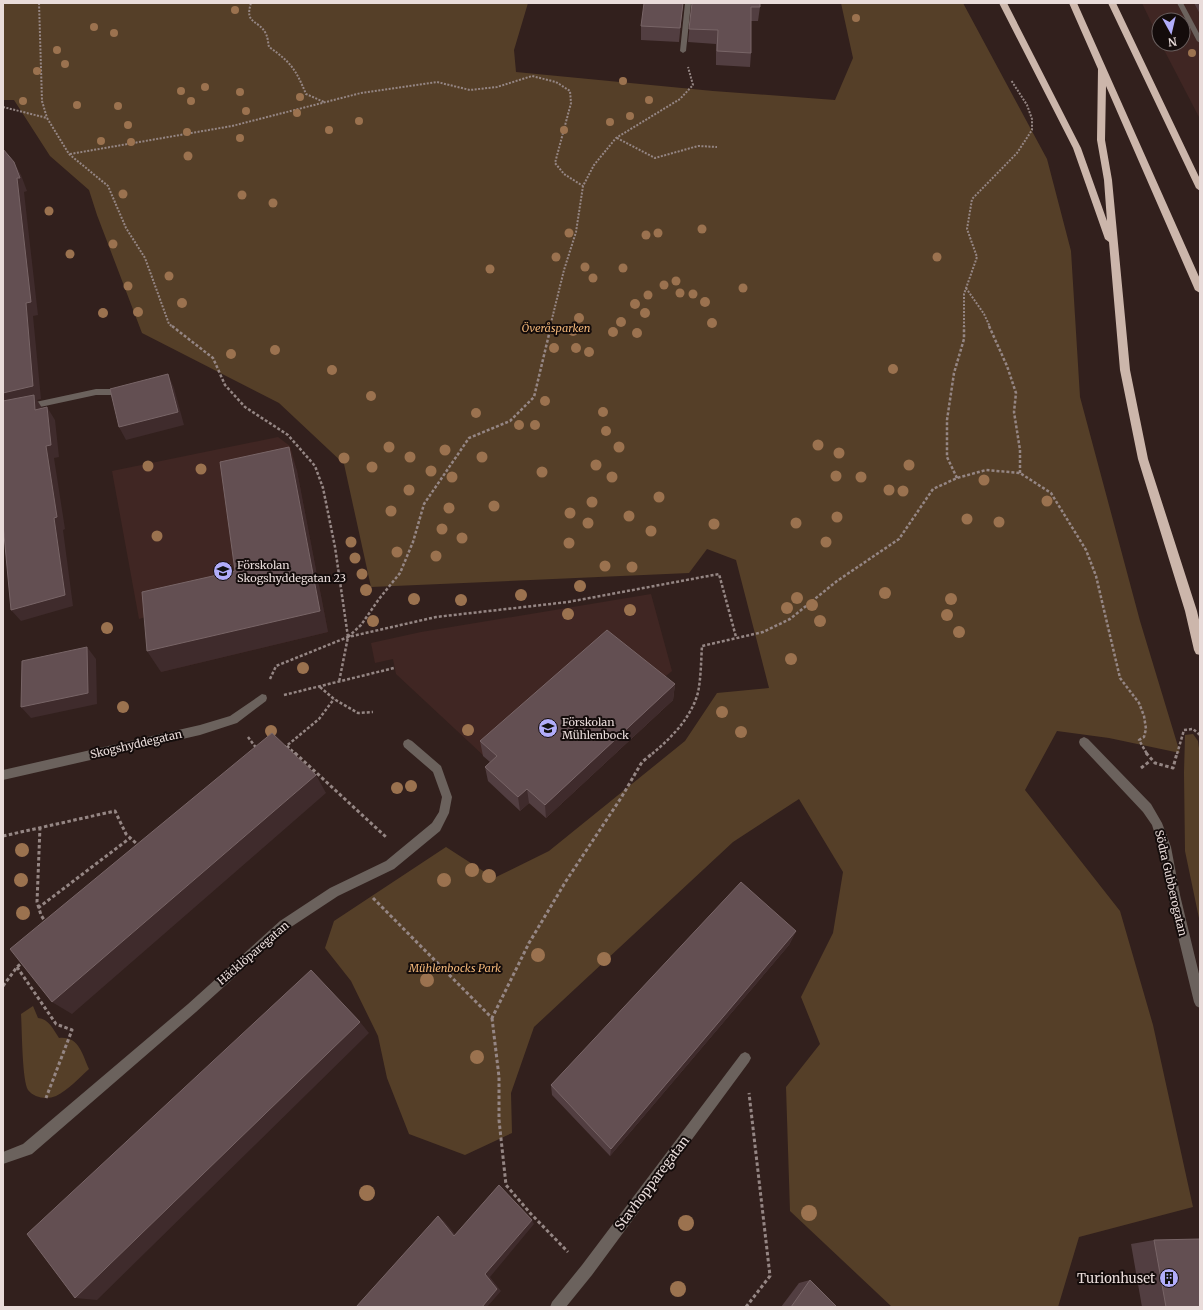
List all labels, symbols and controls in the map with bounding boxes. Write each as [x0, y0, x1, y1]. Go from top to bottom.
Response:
north arrow [1151, 12, 1191, 52]
text: N [1167, 34, 1178, 49]
park label: Överåsparken [521, 321, 591, 335]
place label: Förskolan Skogshyddegatan 23 [237, 558, 346, 585]
school or university icon: Förskolan Skogshyddegatan 23 [212, 560, 234, 582]
place label: Förskolan Mühlenbock [562, 715, 629, 742]
school or university icon: Förskolan Mühlenbock [537, 717, 559, 739]
street label: Skogshyddegatan [89, 726, 184, 761]
street label: Södra Gubberogatan [1152, 829, 1190, 938]
street label: Häcklöparegatan [214, 918, 292, 988]
park label: Mühlenbocks Park [408, 961, 501, 975]
street label: Stavhopparegatan [611, 1132, 693, 1234]
building icon: Turionhuset [1158, 1267, 1180, 1289]
place label: Turionhuset [1077, 1270, 1155, 1287]

